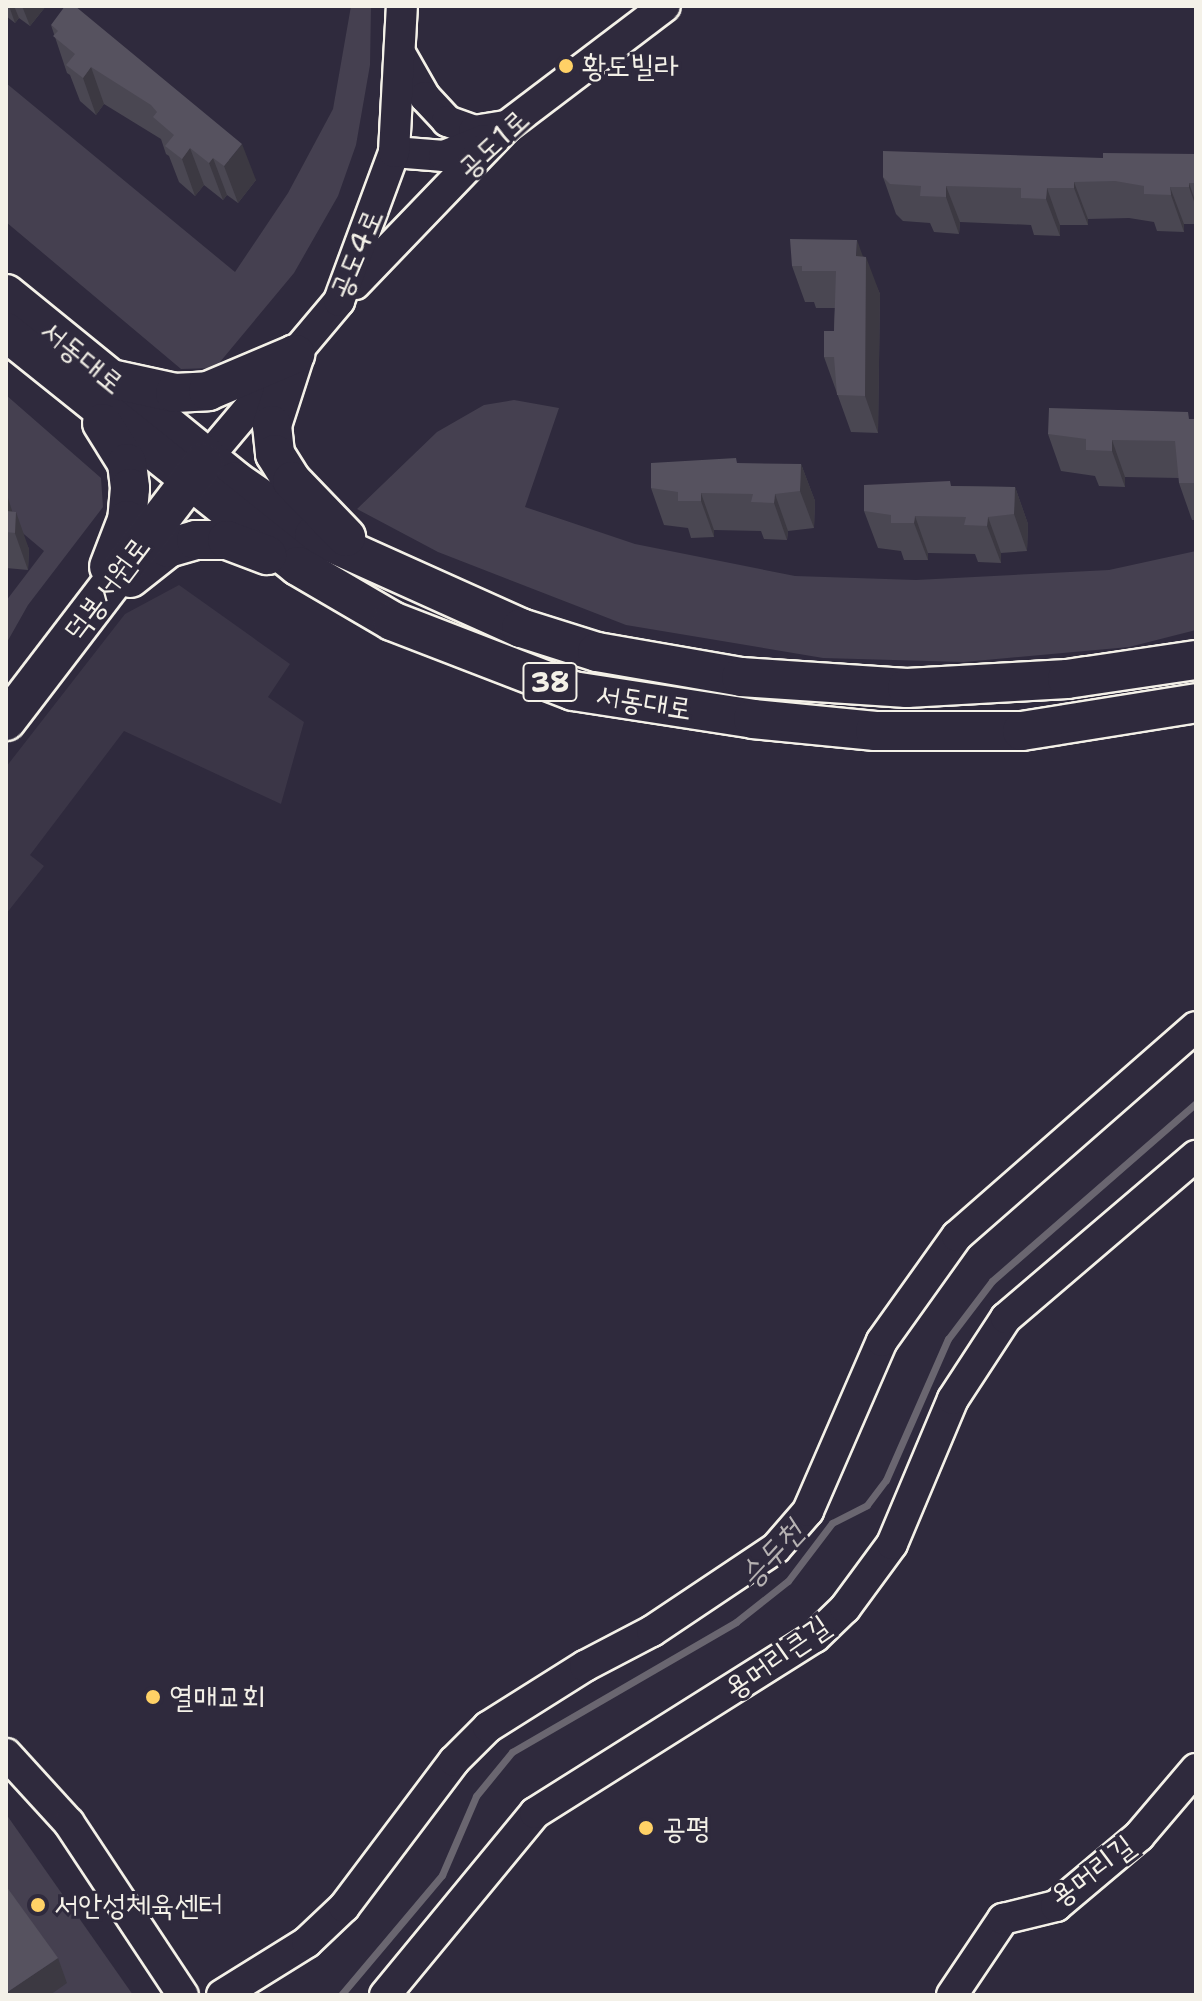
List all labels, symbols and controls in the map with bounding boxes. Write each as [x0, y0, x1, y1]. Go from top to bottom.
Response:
place label: 황도빌라 [582, 48, 679, 84]
marker: 황도빌라 [557, 57, 575, 75]
street label: 공도1로 [450, 102, 536, 186]
street label: 공도4로 [321, 204, 391, 304]
street label: 서동대로 [33, 313, 131, 401]
street label: 덕봉서원로 [56, 530, 158, 648]
road number: 38 [522, 658, 578, 706]
street label: 서동대로 [593, 677, 695, 727]
water label: 승두천 [731, 1513, 811, 1595]
street label: 용머리큰길 [717, 1608, 837, 1706]
place label: 열매교회 [169, 1679, 266, 1715]
marker: 열매교회 [144, 1688, 162, 1706]
place label: 공평 [662, 1810, 710, 1846]
marker: 공평 [637, 1819, 655, 1837]
street label: 용머리길 [1043, 1828, 1141, 1914]
place label: 서안성체육센터 [54, 1887, 223, 1923]
marker: 서안성체육센터 [29, 1896, 47, 1914]

